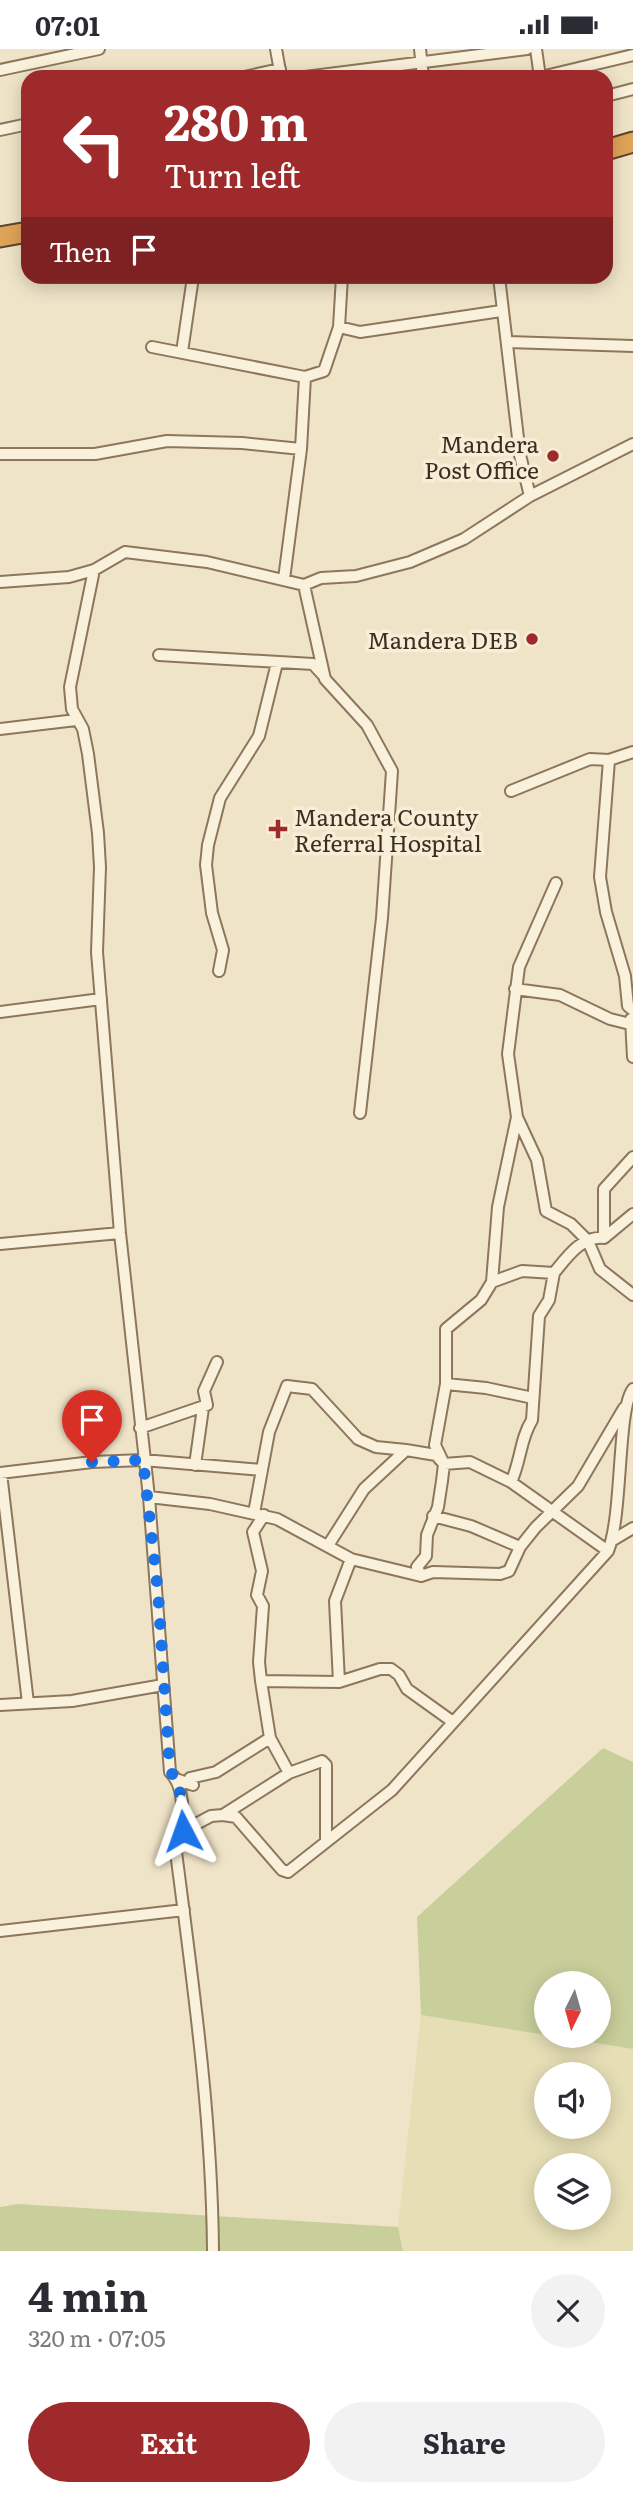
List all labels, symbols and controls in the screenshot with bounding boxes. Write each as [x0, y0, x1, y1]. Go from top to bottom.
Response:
text: 07:01 [35, 5, 100, 44]
text: 280 m [164, 83, 308, 156]
icon: left [49, 98, 140, 189]
text: Turn left [164, 150, 301, 198]
text: Then [49, 231, 111, 270]
icon: arrive [125, 231, 163, 269]
place label: Mandera Post Office [424, 426, 540, 486]
marker: Mandera Post Office [545, 448, 561, 464]
place label: Mandera DEB [367, 622, 518, 656]
marker: Mandera DEB [524, 631, 540, 647]
place label: Mandera County Referral Hospital [294, 799, 482, 859]
marker: Mandera County Referral Hospital [268, 819, 288, 839]
pin [62, 1390, 122, 1462]
icon: arrive [73, 1401, 111, 1439]
position arrow [146, 1794, 220, 1868]
north arrow [534, 1971, 611, 2047]
map controls [534, 1971, 611, 2230]
button: sound [534, 2062, 611, 2139]
button: layers [534, 2153, 611, 2230]
text: 4 min [28, 2263, 148, 2325]
button: close [531, 2274, 605, 2348]
text: 320 m · 07:05 [28, 2320, 166, 2354]
button: Exit [28, 2402, 310, 2482]
button: Share [324, 2402, 605, 2482]

